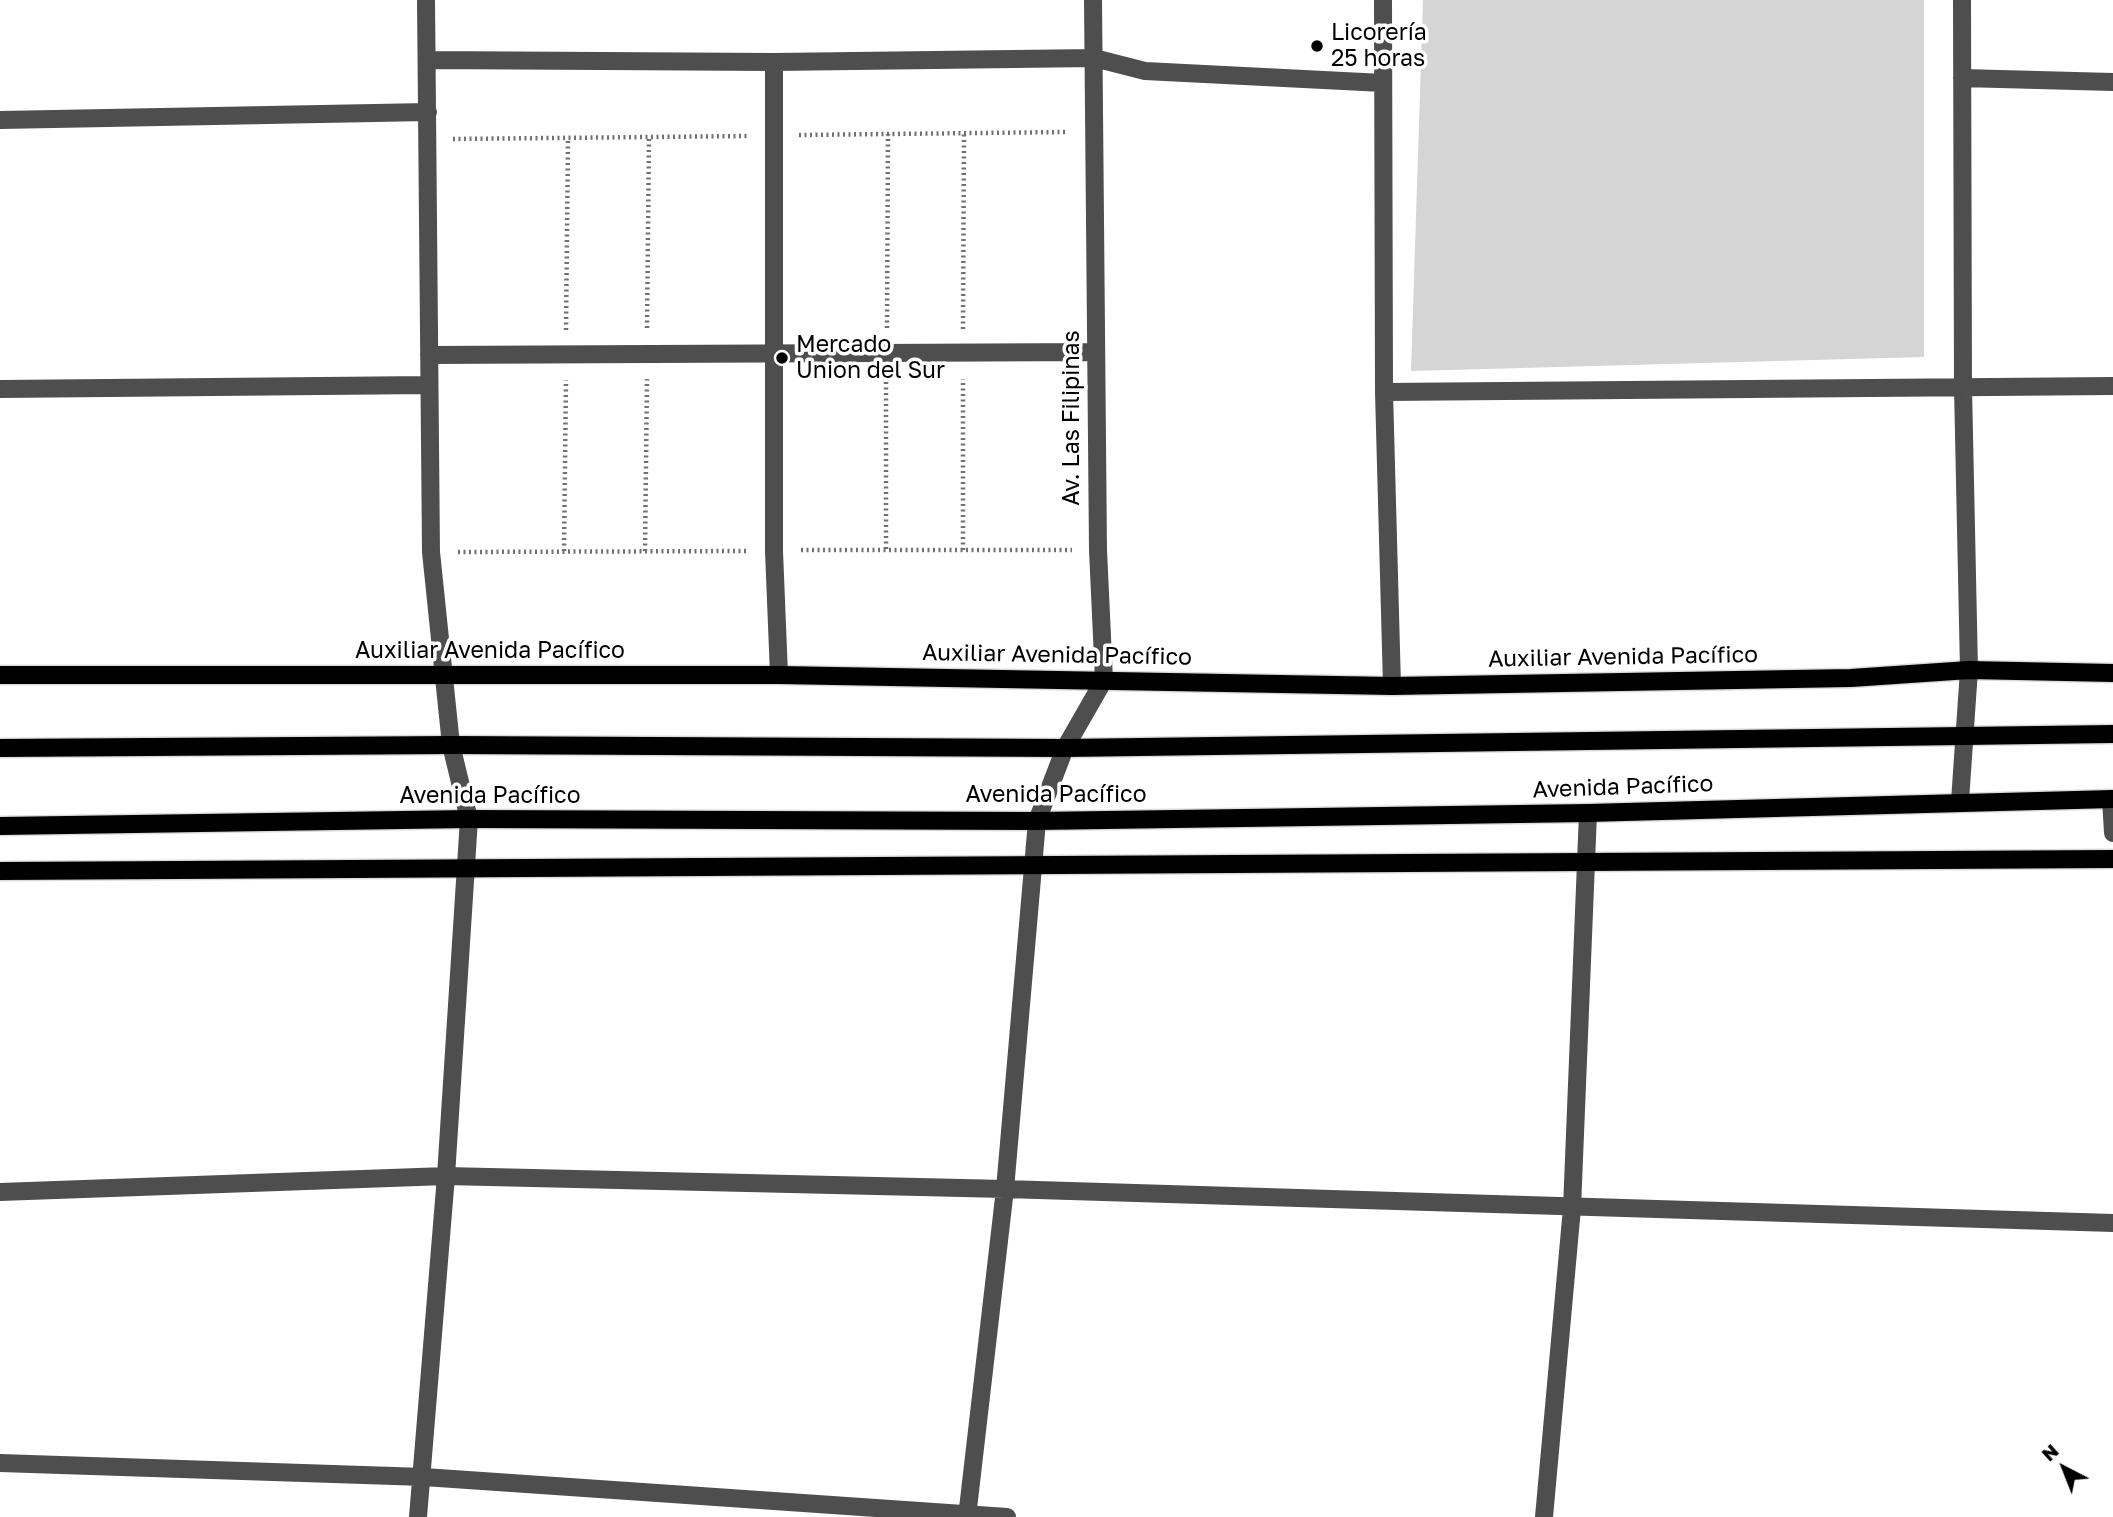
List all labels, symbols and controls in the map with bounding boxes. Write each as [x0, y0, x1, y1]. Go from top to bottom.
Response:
place label: Licorería 25 horas [1331, 19, 1427, 73]
marker: Licorería 25 horas [1309, 38, 1325, 54]
street label: Av. Las Filipinas [1058, 330, 1086, 506]
place label: Mercado Union del Sur [796, 331, 945, 385]
marker: Mercado Union del Sur [774, 350, 790, 366]
street label: Auxiliar Avenida Pacífico [355, 637, 625, 665]
street label: Auxiliar Avenida Pacífico [922, 639, 1192, 671]
street label: Auxiliar Avenida Pacífico [1488, 641, 1758, 673]
street label: Avenida Pacífico [1532, 770, 1714, 804]
street label: Avenida Pacífico [966, 781, 1146, 809]
street label: Avenida Pacífico [400, 782, 580, 810]
north arrow [2029, 1433, 2099, 1503]
text: N [2037, 1439, 2063, 1465]

